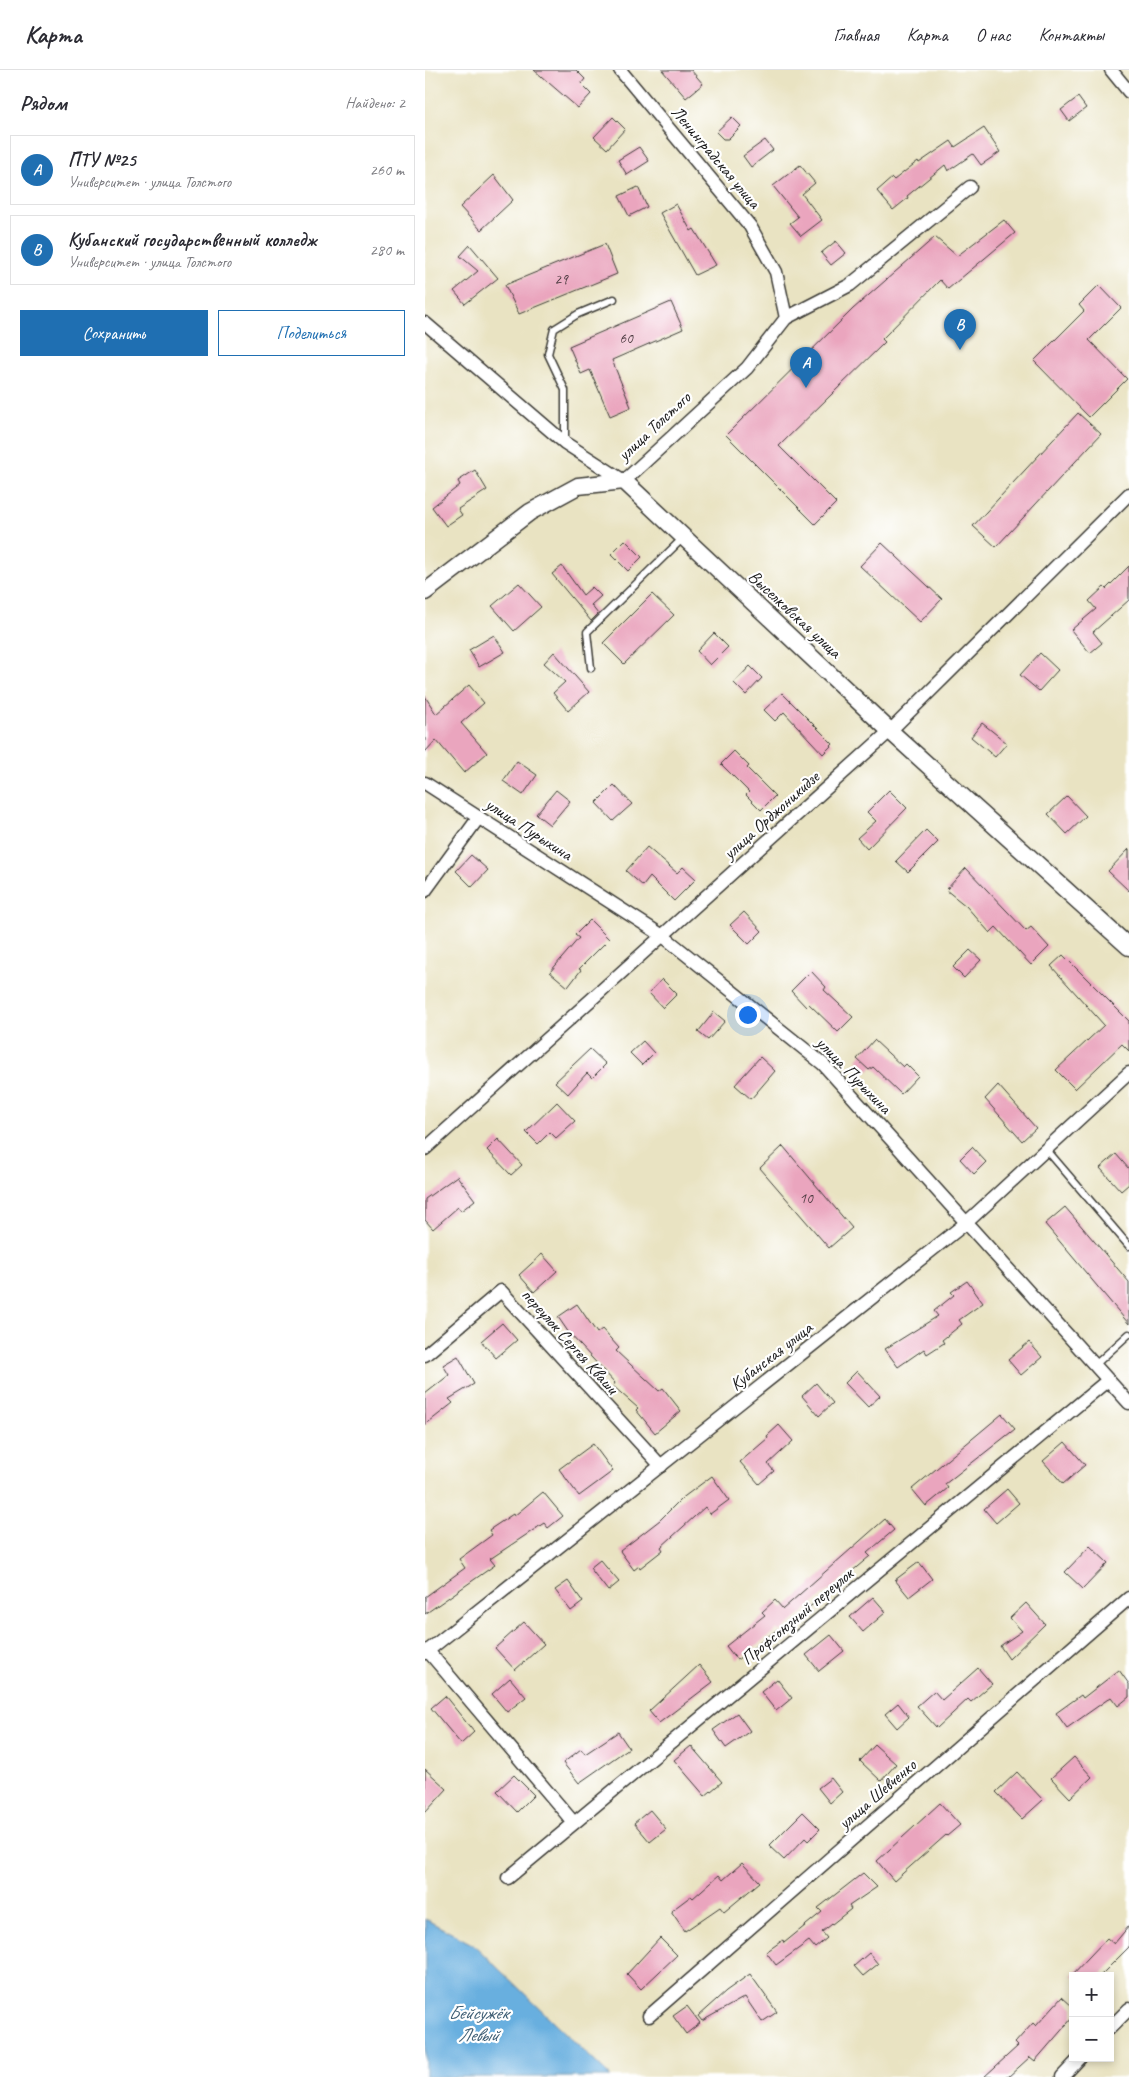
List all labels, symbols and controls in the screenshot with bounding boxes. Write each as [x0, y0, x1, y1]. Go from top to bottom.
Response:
text: Карта [25, 20, 82, 50]
text: Главная [834, 24, 879, 46]
text: Карта [907, 24, 948, 46]
text: О нас [976, 24, 1011, 46]
text: Контакты [1039, 24, 1104, 46]
text: Рядом [20, 90, 67, 116]
text: Найдено: 2 [345, 93, 405, 113]
street label: Ленинградская улица [667, 101, 767, 214]
text: ПТУ №25 [68, 148, 136, 172]
text: A [33, 160, 41, 180]
text: 260 m [370, 160, 404, 180]
text: Университет · улица Толстого [68, 172, 231, 192]
text: Кубанский государственный колледж [68, 228, 317, 252]
text: B [33, 240, 41, 260]
text: 280 m [370, 240, 404, 260]
text: Университет · улица Толстого [68, 252, 231, 272]
house number: 29 [554, 270, 569, 289]
pin: B [944, 309, 976, 350]
button: Сохранить [20, 310, 208, 356]
button: Поделиться [218, 310, 405, 356]
house number: 60 [619, 329, 634, 348]
pin: A [790, 347, 822, 388]
street label: улица Толстого [612, 386, 696, 466]
street label: Выселковская улица [744, 565, 847, 664]
street label: улица Орджоникидзе [718, 765, 824, 865]
street label: улица Пурыхина [481, 792, 578, 866]
your location [735, 1002, 761, 1028]
street label: улица Пурыхина [811, 1031, 897, 1119]
house number: 10 [799, 1189, 814, 1208]
street label: переулок Сергея Кваши [517, 1284, 624, 1400]
street label: Кубанская улица [725, 1316, 818, 1395]
street label: Профсоюзный переулок [736, 1561, 860, 1670]
street label: улица Шевченко [833, 1753, 922, 1835]
map controls [1069, 1972, 1114, 2062]
button: + [1069, 1972, 1114, 2017]
water label: Бейсужёк Левый [448, 2001, 512, 2047]
button: − [1069, 2017, 1114, 2062]

